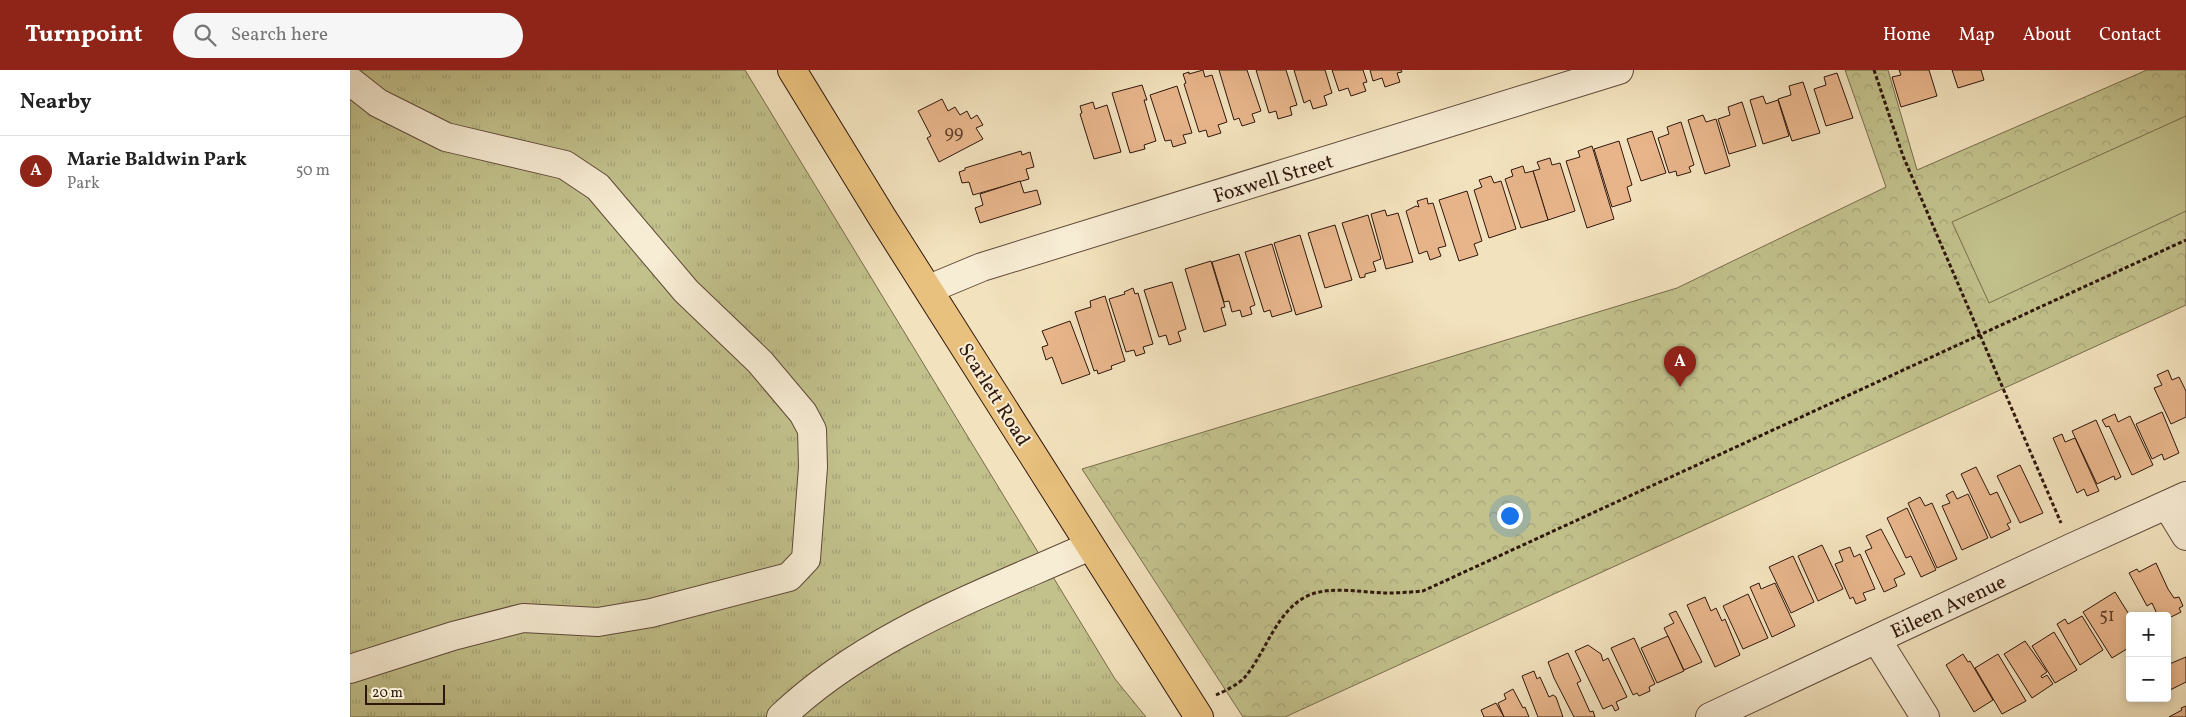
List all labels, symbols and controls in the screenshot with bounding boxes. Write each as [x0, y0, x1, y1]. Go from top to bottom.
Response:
search box [173, 13, 523, 58]
text: Turnpoint [25, 18, 143, 52]
icon: search [191, 21, 219, 49]
text: Search here [231, 22, 328, 48]
text: Home [1883, 23, 1931, 48]
text: Map [1959, 23, 1995, 48]
text: About [2023, 23, 2071, 48]
text: Contact [2099, 23, 2161, 48]
text: Nearby [20, 88, 91, 117]
house number: 99 [945, 121, 963, 146]
text: Marie Baldwin Park [67, 147, 247, 173]
street label: Foxwell Street [1210, 148, 1337, 211]
text: A [30, 160, 42, 182]
text: 50 m [296, 160, 330, 182]
text: Park [67, 173, 100, 195]
street label: Scarlett Road [950, 338, 1036, 452]
pin: A [1664, 346, 1696, 387]
your location [1497, 503, 1523, 529]
street label: Eileen Avenue [1887, 569, 2011, 647]
house number: 51 [2099, 604, 2115, 629]
map controls [2126, 612, 2171, 702]
button: + [2126, 612, 2171, 657]
button: − [2126, 657, 2171, 702]
scale bar [365, 682, 445, 705]
text: 20 m [372, 684, 403, 703]

